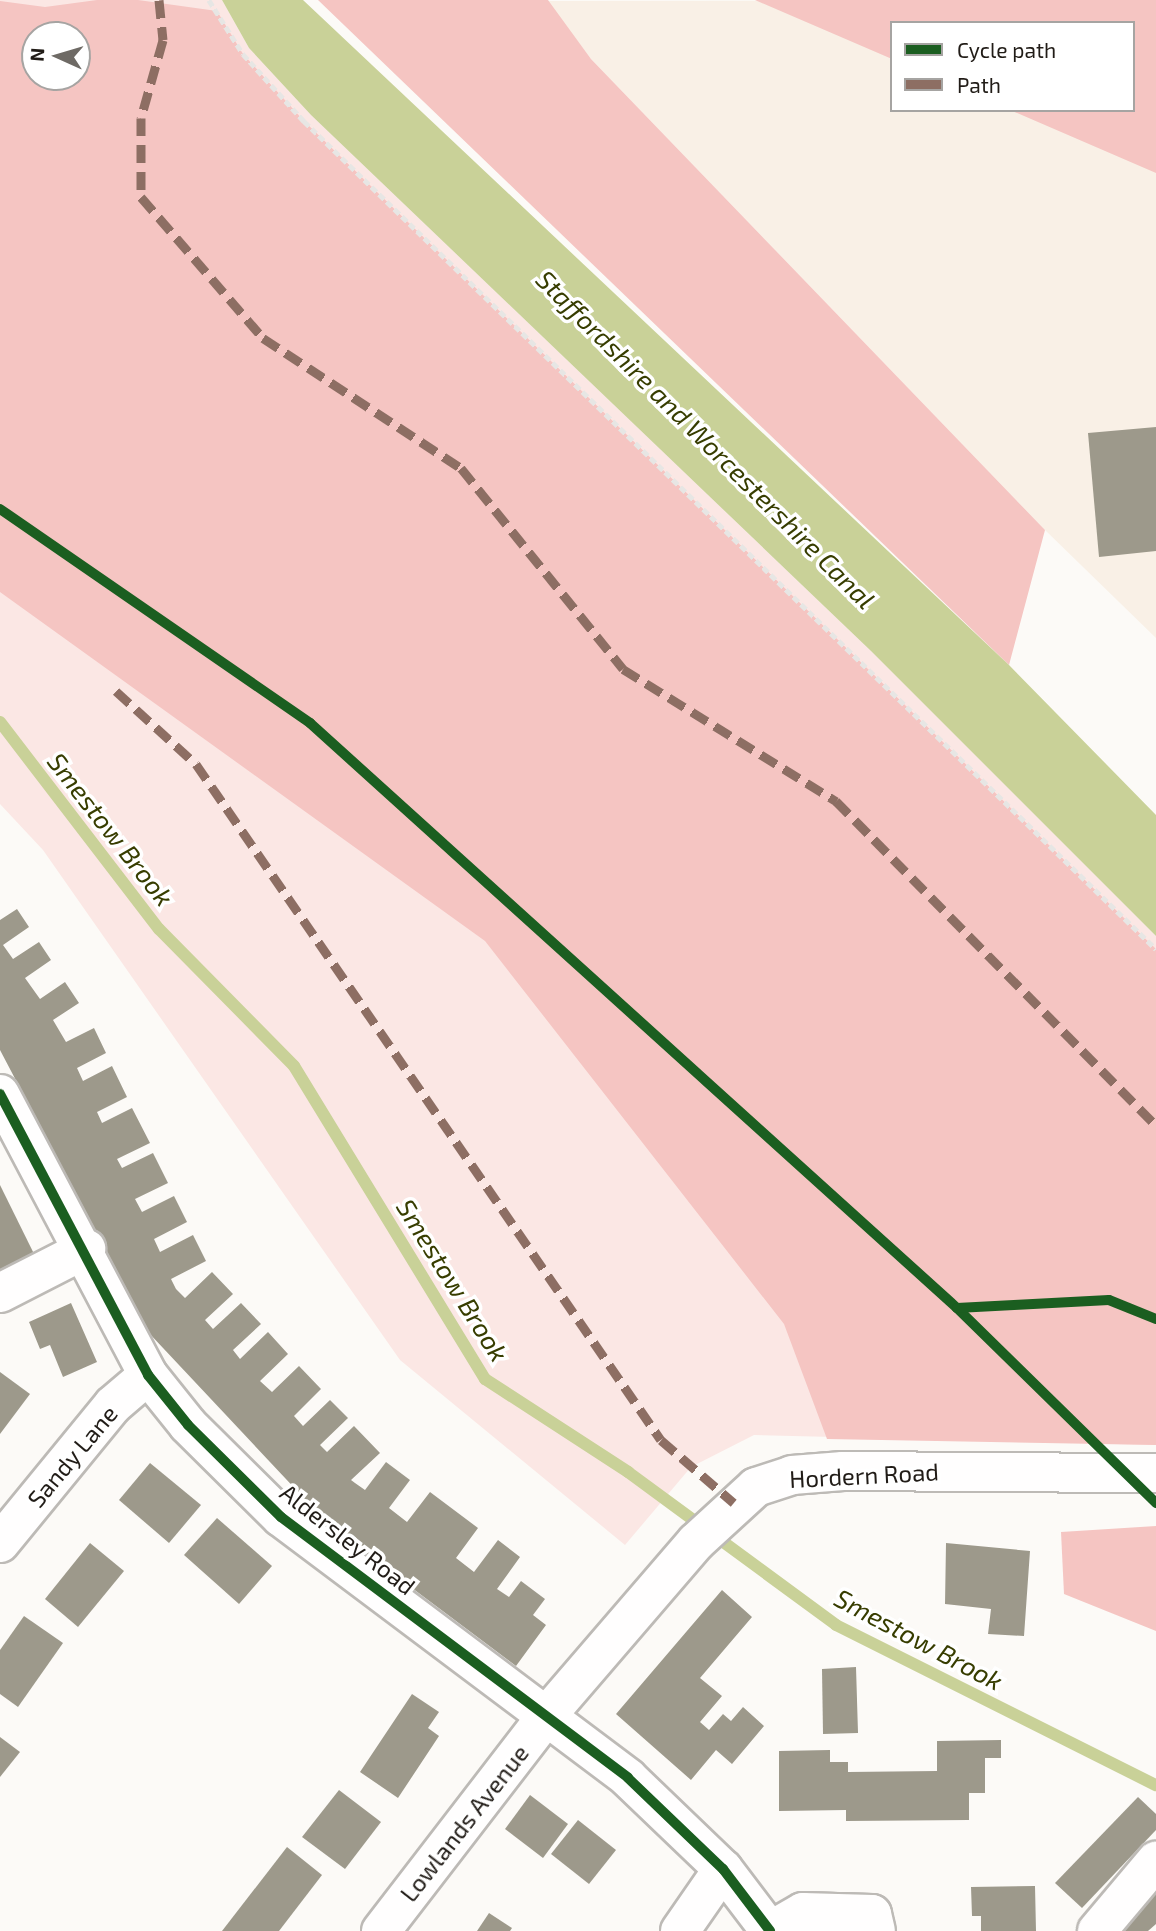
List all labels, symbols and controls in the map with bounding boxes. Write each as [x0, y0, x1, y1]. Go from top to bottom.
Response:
north arrow [21, 21, 91, 91]
legend [890, 21, 1135, 112]
text: Cycle path [957, 37, 1056, 62]
text: N [25, 47, 48, 62]
text: Path [957, 72, 1001, 97]
water label: Staffordshire and Worcestershire Canal [530, 263, 882, 615]
water label: Smestow Brook [42, 746, 180, 912]
water label: Smestow Brook [391, 1193, 515, 1367]
street label: Sandy Lane [21, 1399, 123, 1513]
street label: Hordern Road [788, 1457, 940, 1493]
street label: Aldersley Road [275, 1477, 421, 1601]
water label: Smestow Brook [830, 1582, 1008, 1696]
street label: Lowlands Avenue [394, 1739, 534, 1907]

